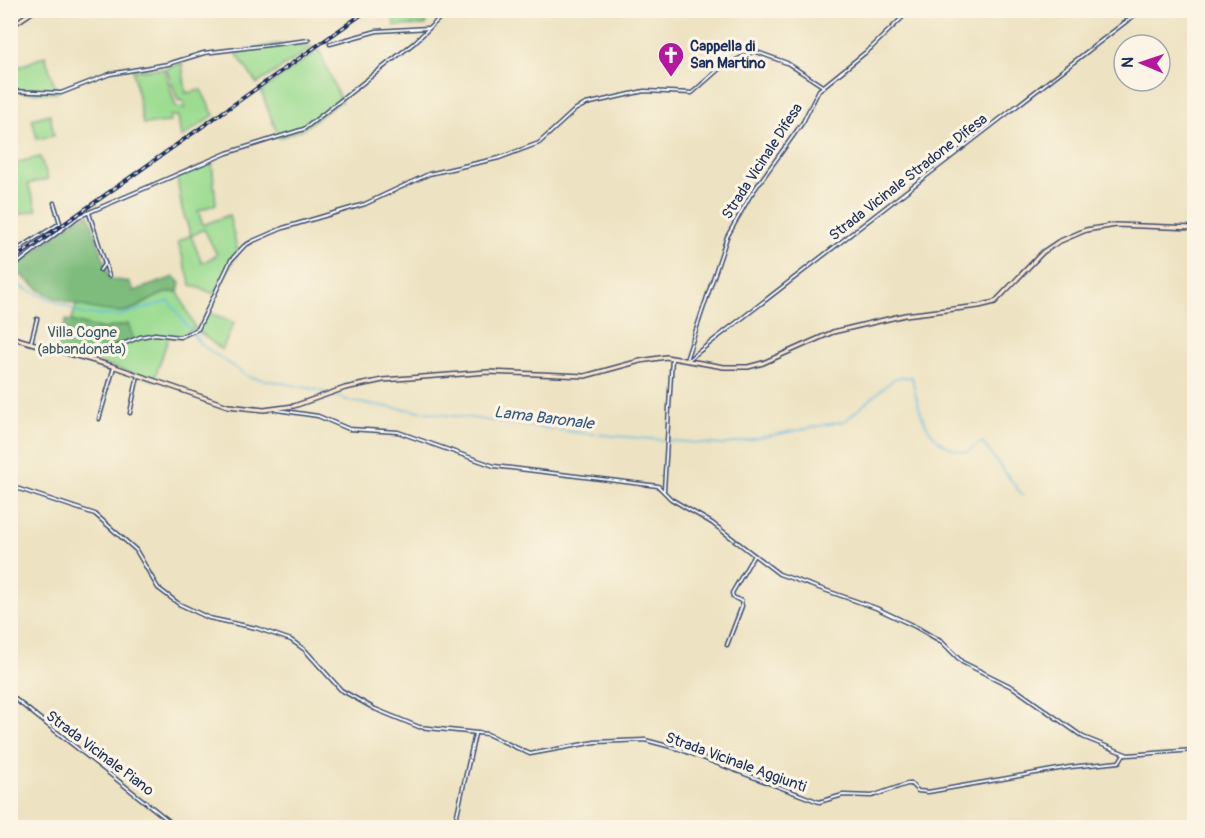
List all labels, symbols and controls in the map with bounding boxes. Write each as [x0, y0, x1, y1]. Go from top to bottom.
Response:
north arrow [1112, 33, 1172, 93]
place label: Cappella di San Martino [690, 37, 766, 73]
church icon: Cappella di San Martino [656, 40, 686, 78]
text: N [1118, 57, 1138, 68]
street label: Strada Vicinale Difesa [718, 100, 807, 223]
street label: Strada Vicinale Stradone Difesa [825, 110, 991, 245]
park label: Villa Cogne (abbandonata) [37, 323, 127, 359]
water label: Lama Baronale [493, 402, 597, 434]
street label: Strada Vicinale Piano [42, 707, 158, 800]
street label: Strada Vicinale Aggiunti [663, 728, 809, 797]

